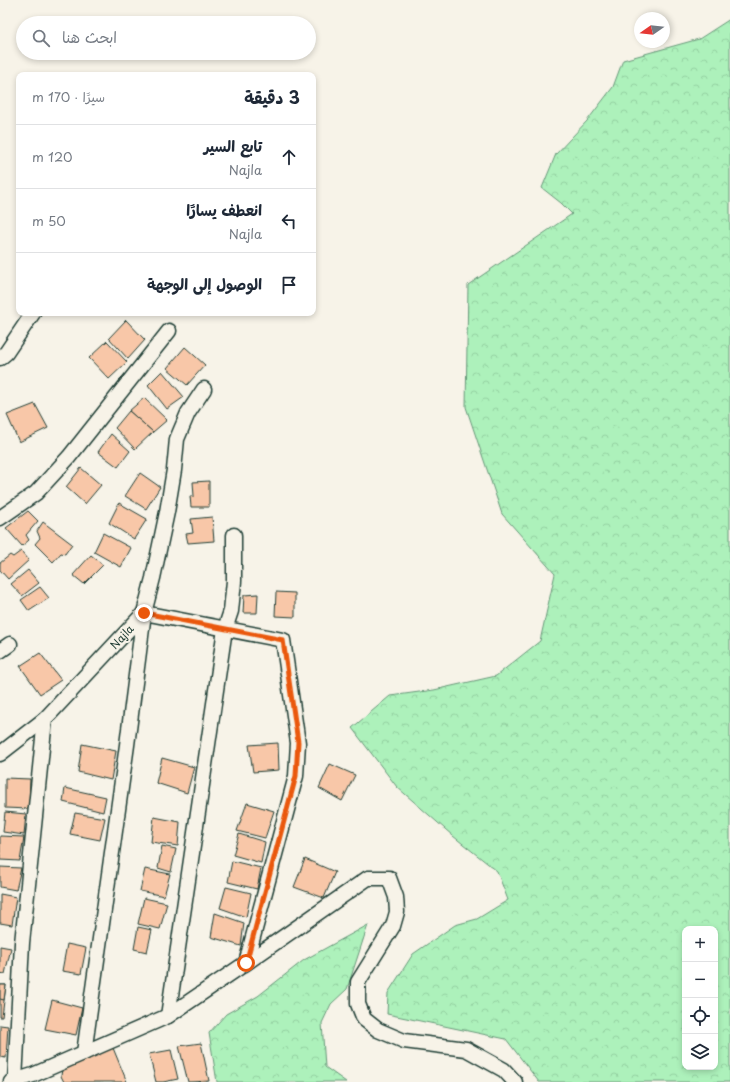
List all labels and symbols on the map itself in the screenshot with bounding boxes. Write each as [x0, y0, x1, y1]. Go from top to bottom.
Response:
north arrow [634, 12, 670, 48]
route end [135, 604, 153, 622]
street label: Najla [106, 620, 138, 653]
route start [237, 954, 255, 972]

